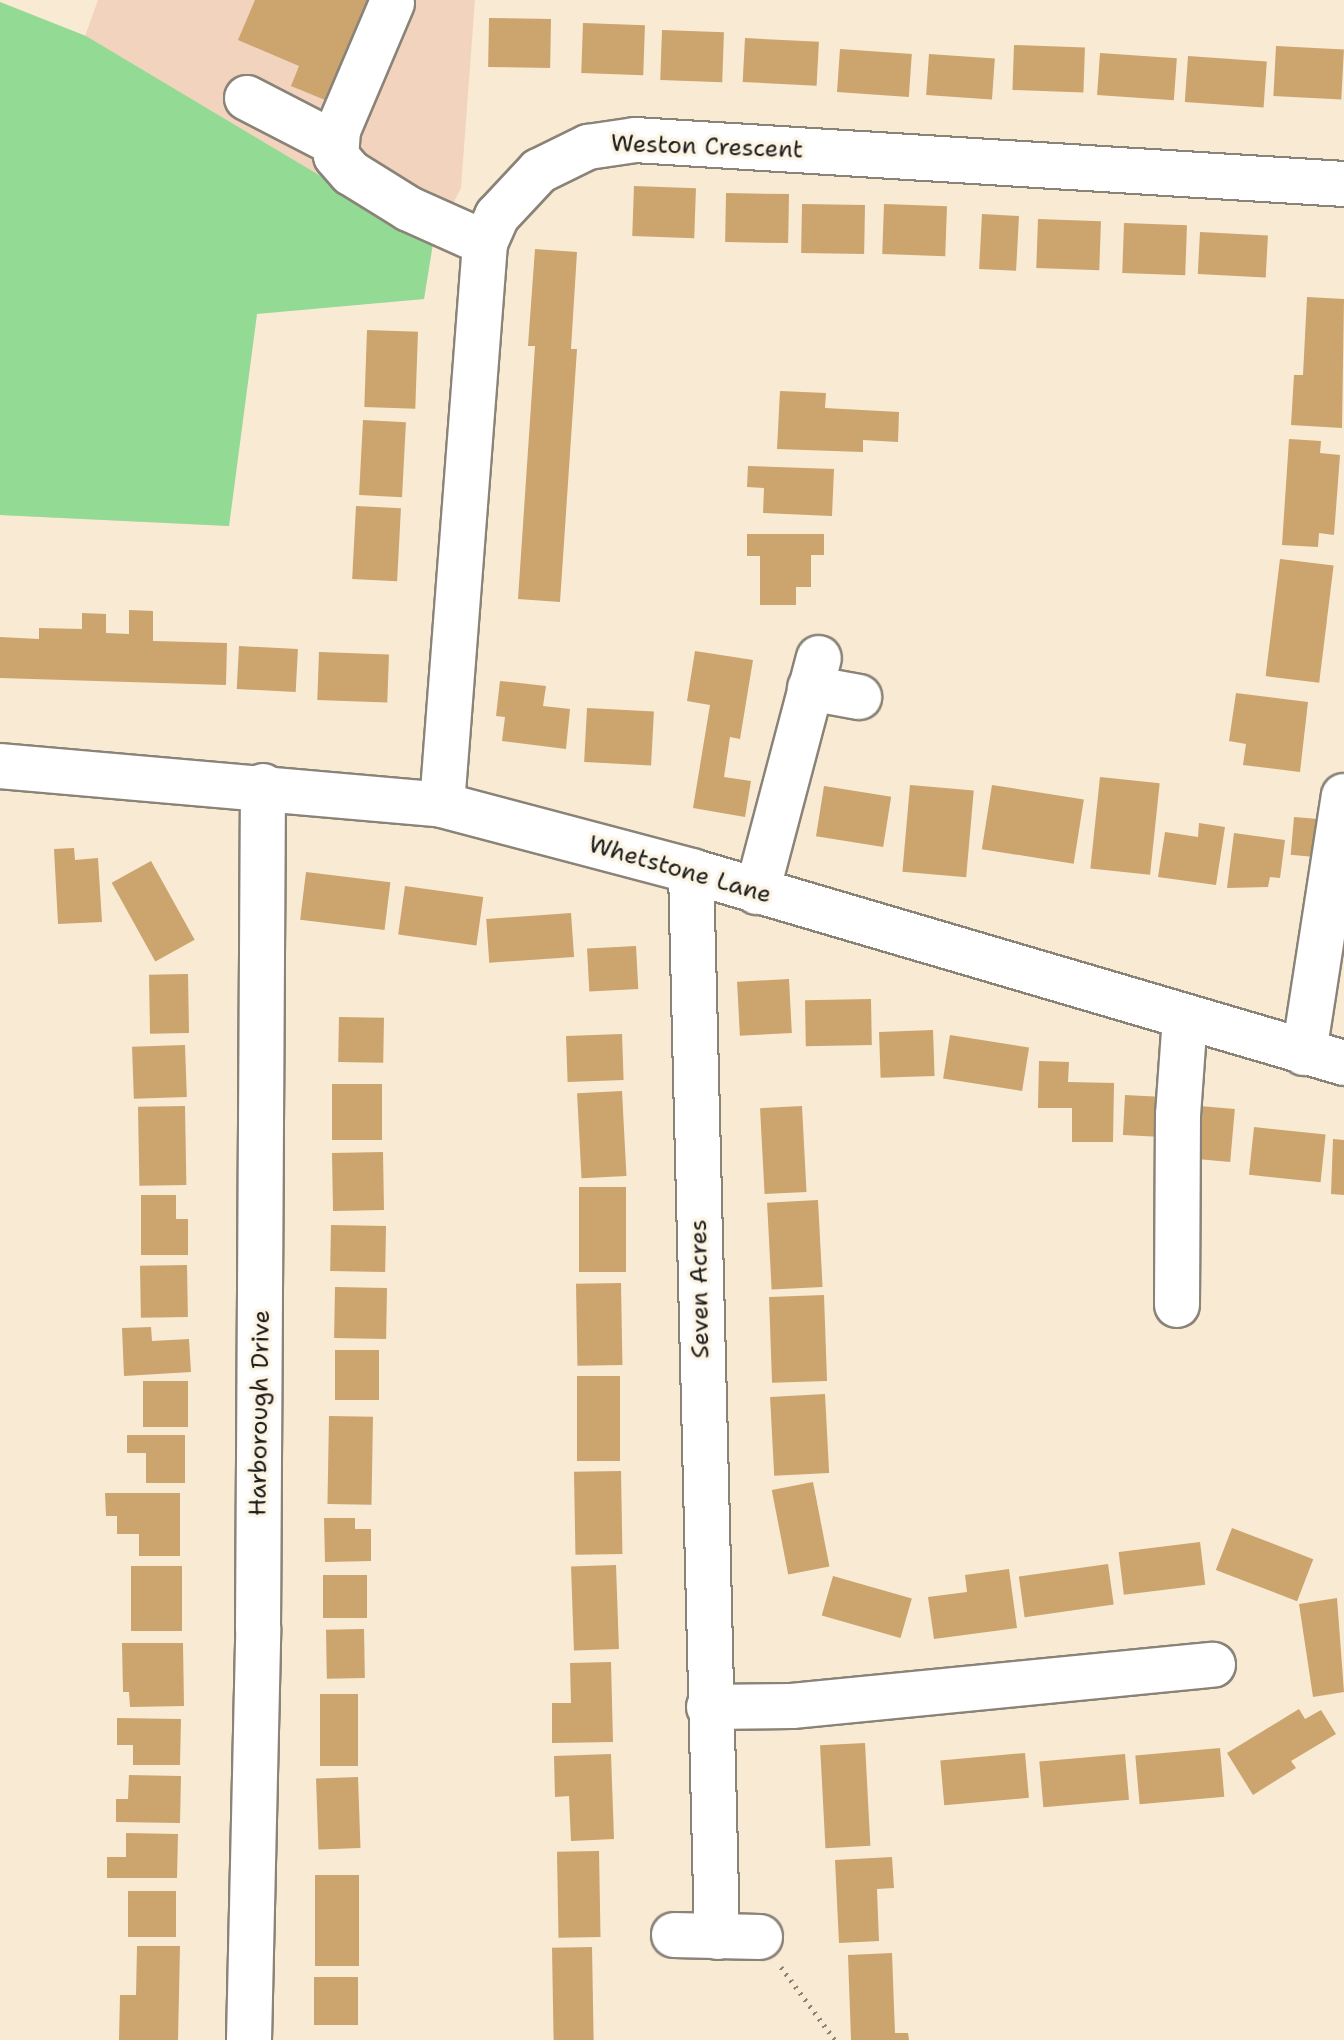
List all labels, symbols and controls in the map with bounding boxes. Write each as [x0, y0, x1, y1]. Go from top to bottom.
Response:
street label: Weston Crescent [610, 129, 804, 165]
street label: Whetstone Lane [585, 830, 775, 910]
street label: Seven Acres [684, 1219, 716, 1359]
street label: Harborough Drive [244, 1310, 276, 1516]

